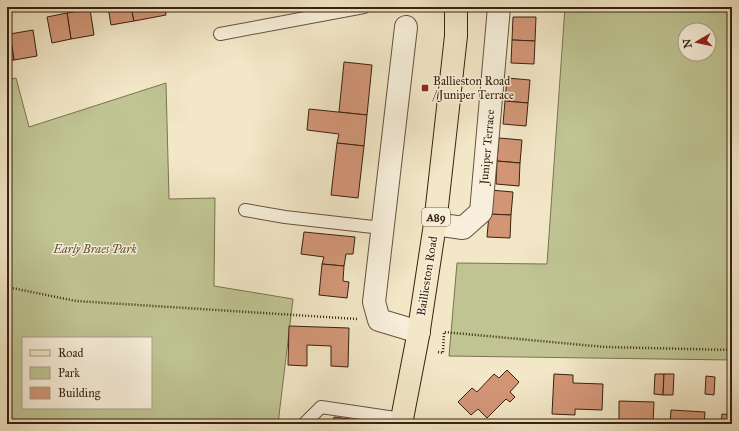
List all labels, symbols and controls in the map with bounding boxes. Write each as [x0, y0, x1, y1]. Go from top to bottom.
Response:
north arrow [677, 22, 717, 62]
text: N [680, 37, 695, 49]
place label: Ballieston Road / Juniper Terrace [432, 74, 514, 103]
marker: Ballieston Road / Juniper Terrace [420, 83, 430, 93]
street label: Juniper Terrace [477, 109, 498, 187]
road number: A89 [422, 208, 450, 226]
street label: Baillieston Road [414, 235, 440, 317]
park label: Early Braes Park [52, 242, 137, 256]
legend [22, 337, 152, 409]
text: Road [58, 346, 84, 360]
text: Park [58, 366, 80, 380]
text: Building [58, 386, 101, 401]

